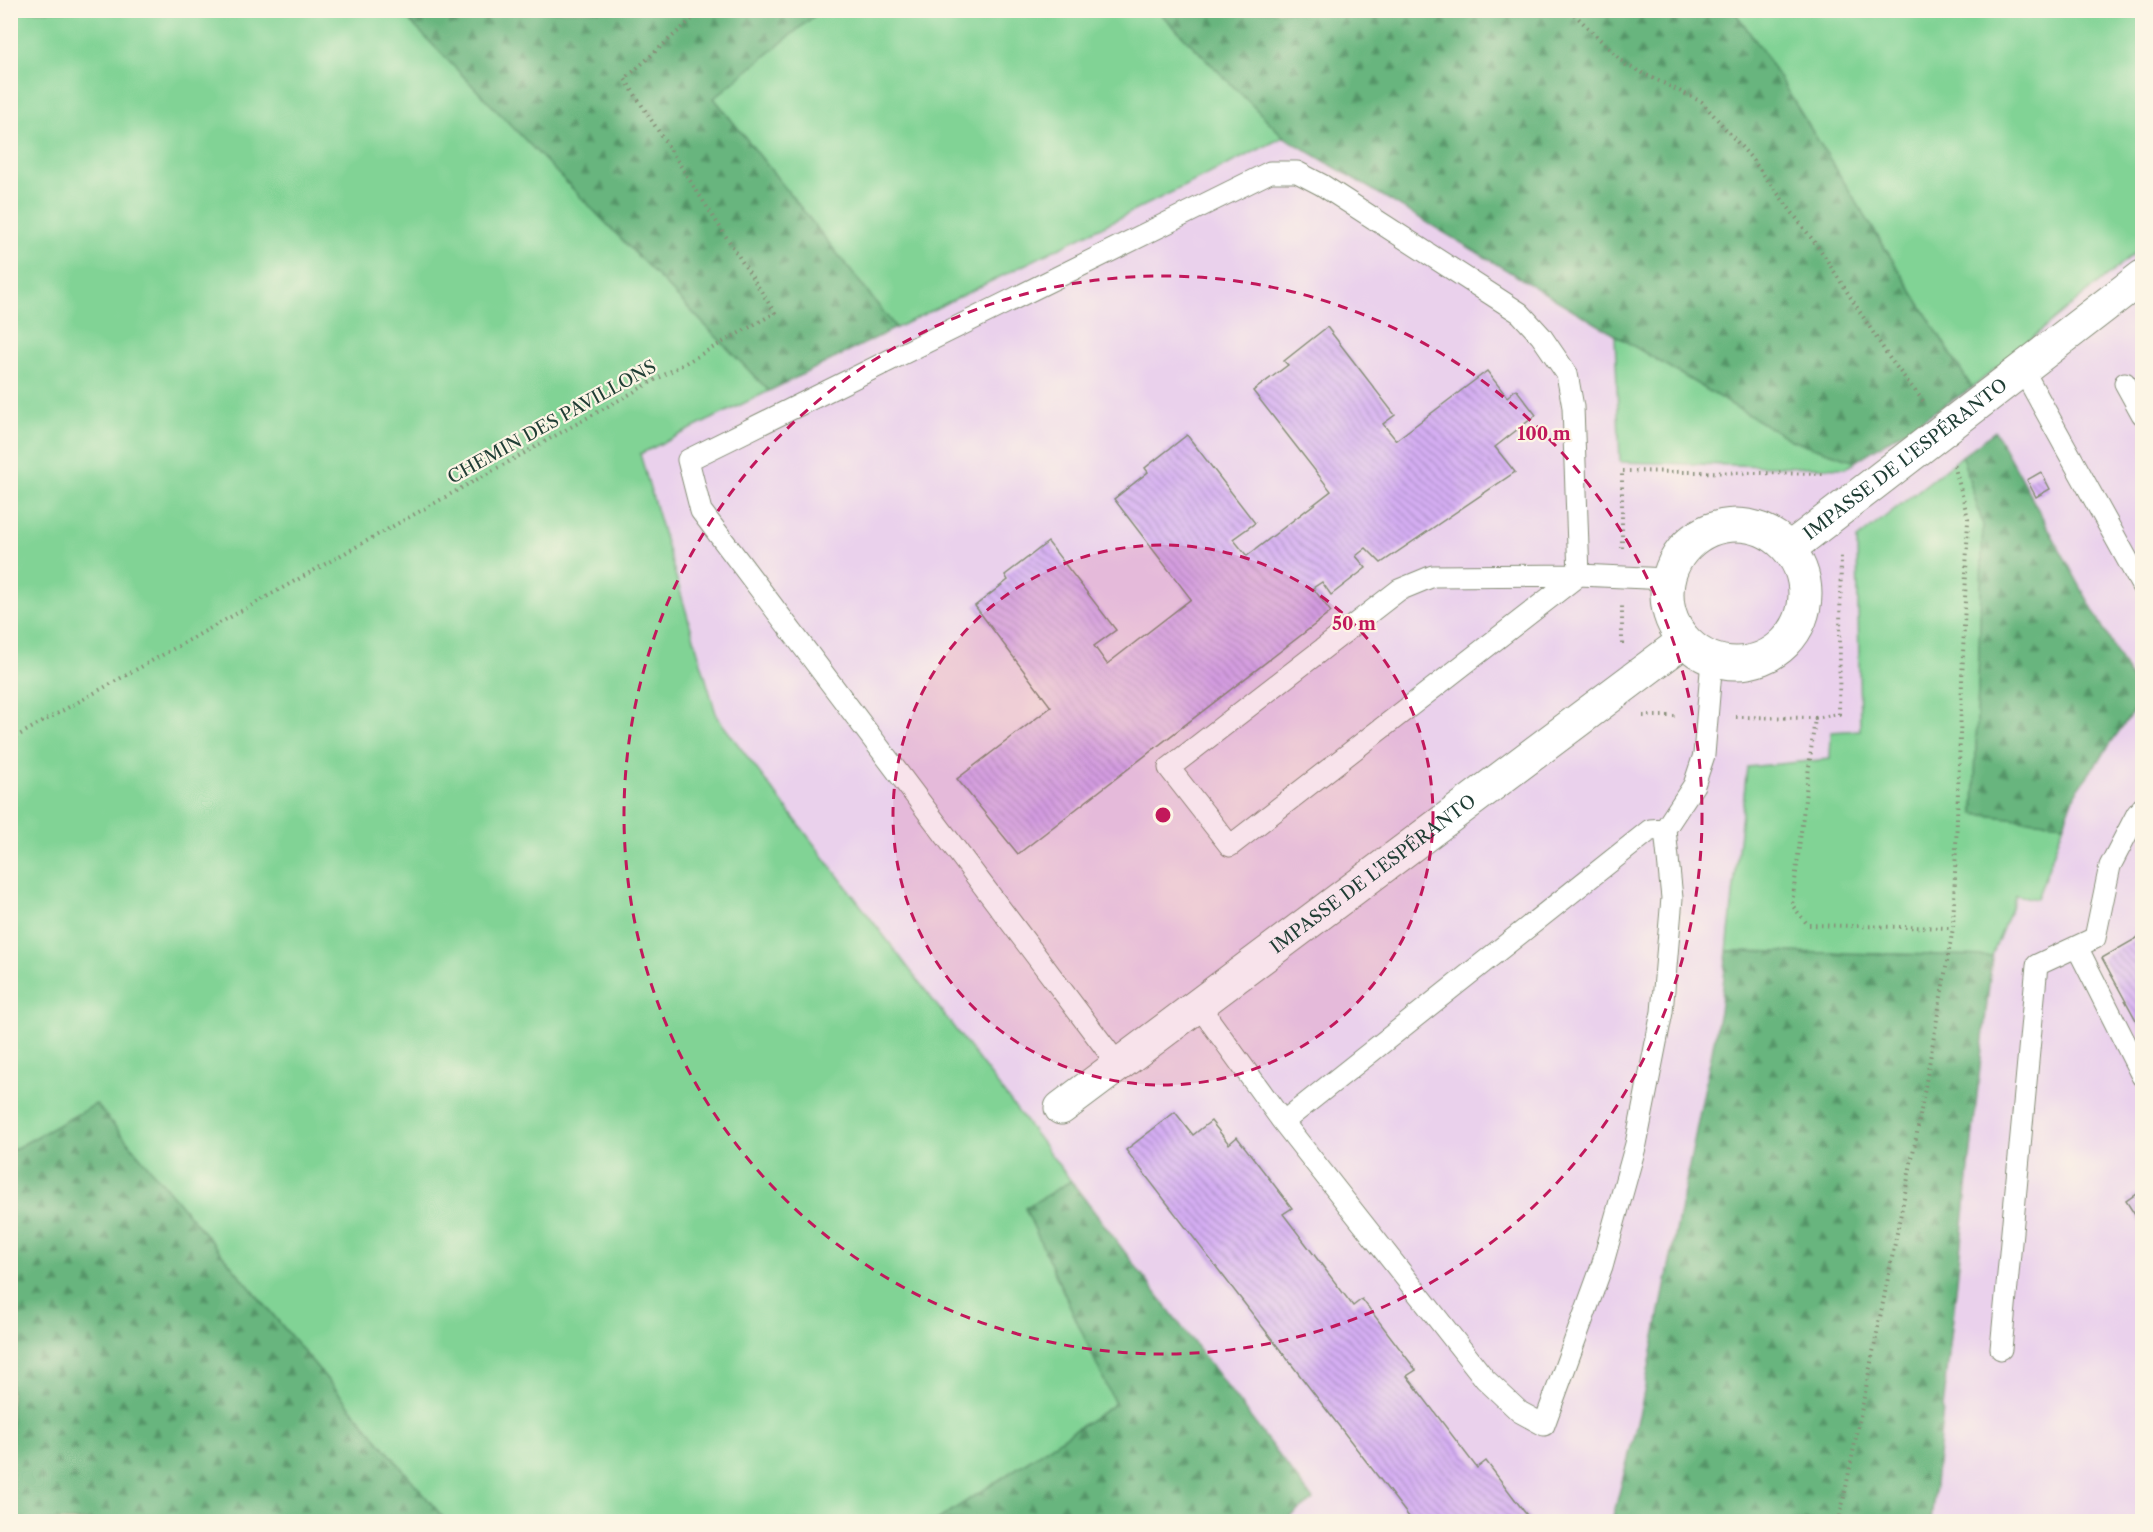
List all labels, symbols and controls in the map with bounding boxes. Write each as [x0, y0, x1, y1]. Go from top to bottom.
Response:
street label: CHEMIN DES PAVILLONS [444, 355, 660, 489]
street label: IMPASSE DE L'ESPÉRANTO [1799, 374, 2012, 545]
text: 100 m [1517, 423, 1571, 445]
text: 50 m [1332, 613, 1376, 635]
street label: IMPASSE DE L'ESPÉRANTO [1266, 790, 1480, 958]
centre of rings [1153, 805, 1173, 825]

